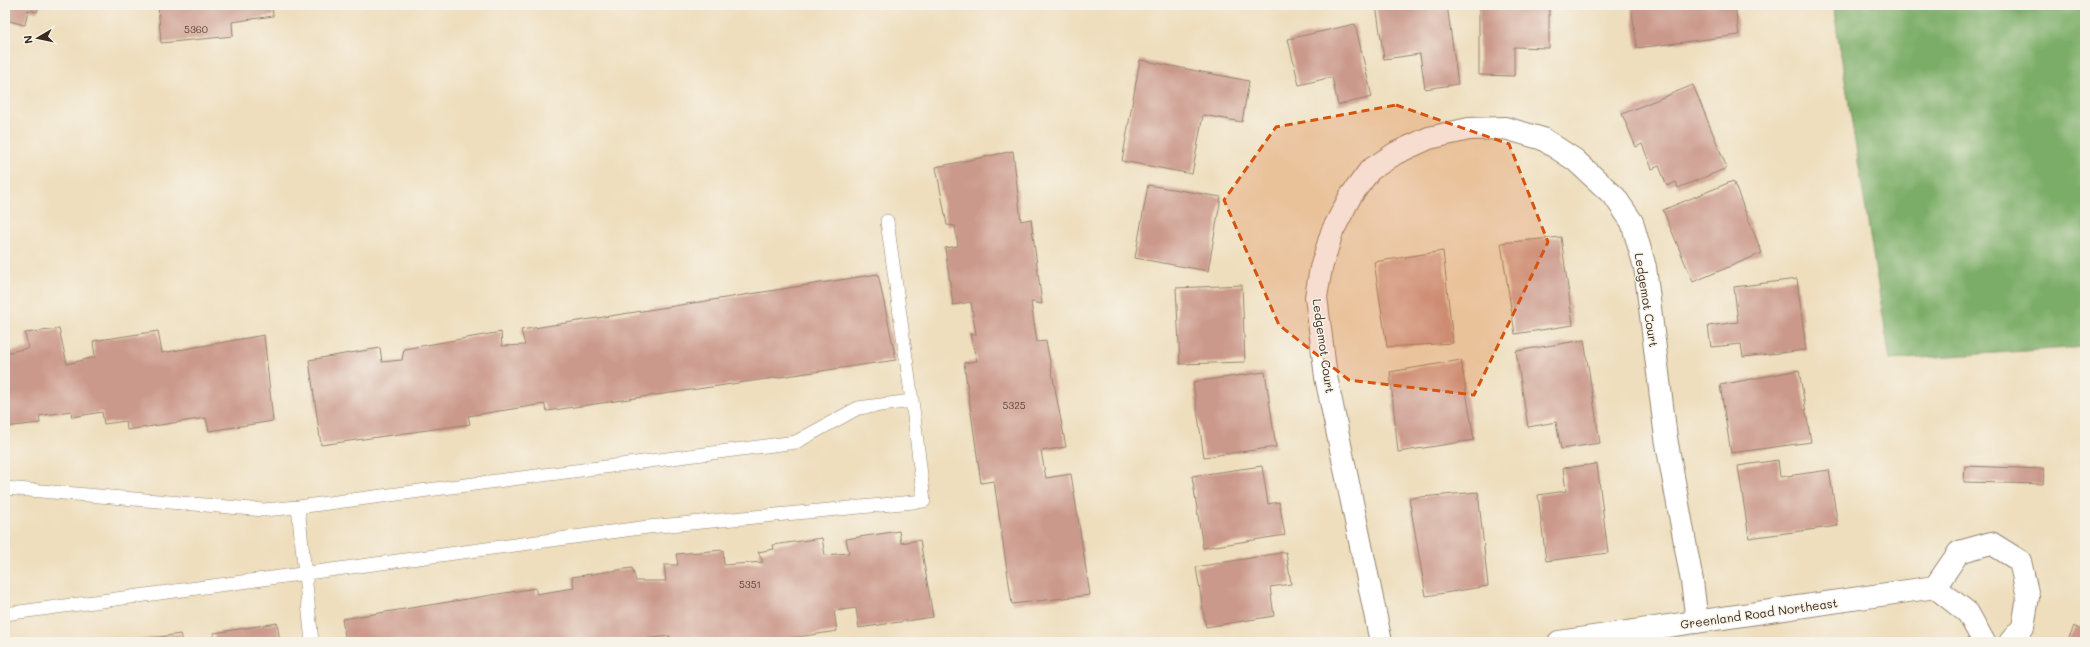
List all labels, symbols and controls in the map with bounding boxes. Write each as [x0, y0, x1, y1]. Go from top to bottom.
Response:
north arrow [18, 18, 58, 58]
house number: 5360 [184, 22, 208, 36]
text: N [20, 34, 36, 45]
street label: Ledgemot Court [1632, 252, 1662, 348]
street label: Ledgemot Court [1309, 298, 1339, 394]
house number: 5325 [1002, 398, 1026, 412]
house number: 5351 [739, 577, 761, 591]
street label: Greenland Road Northeast [1679, 594, 1839, 632]

